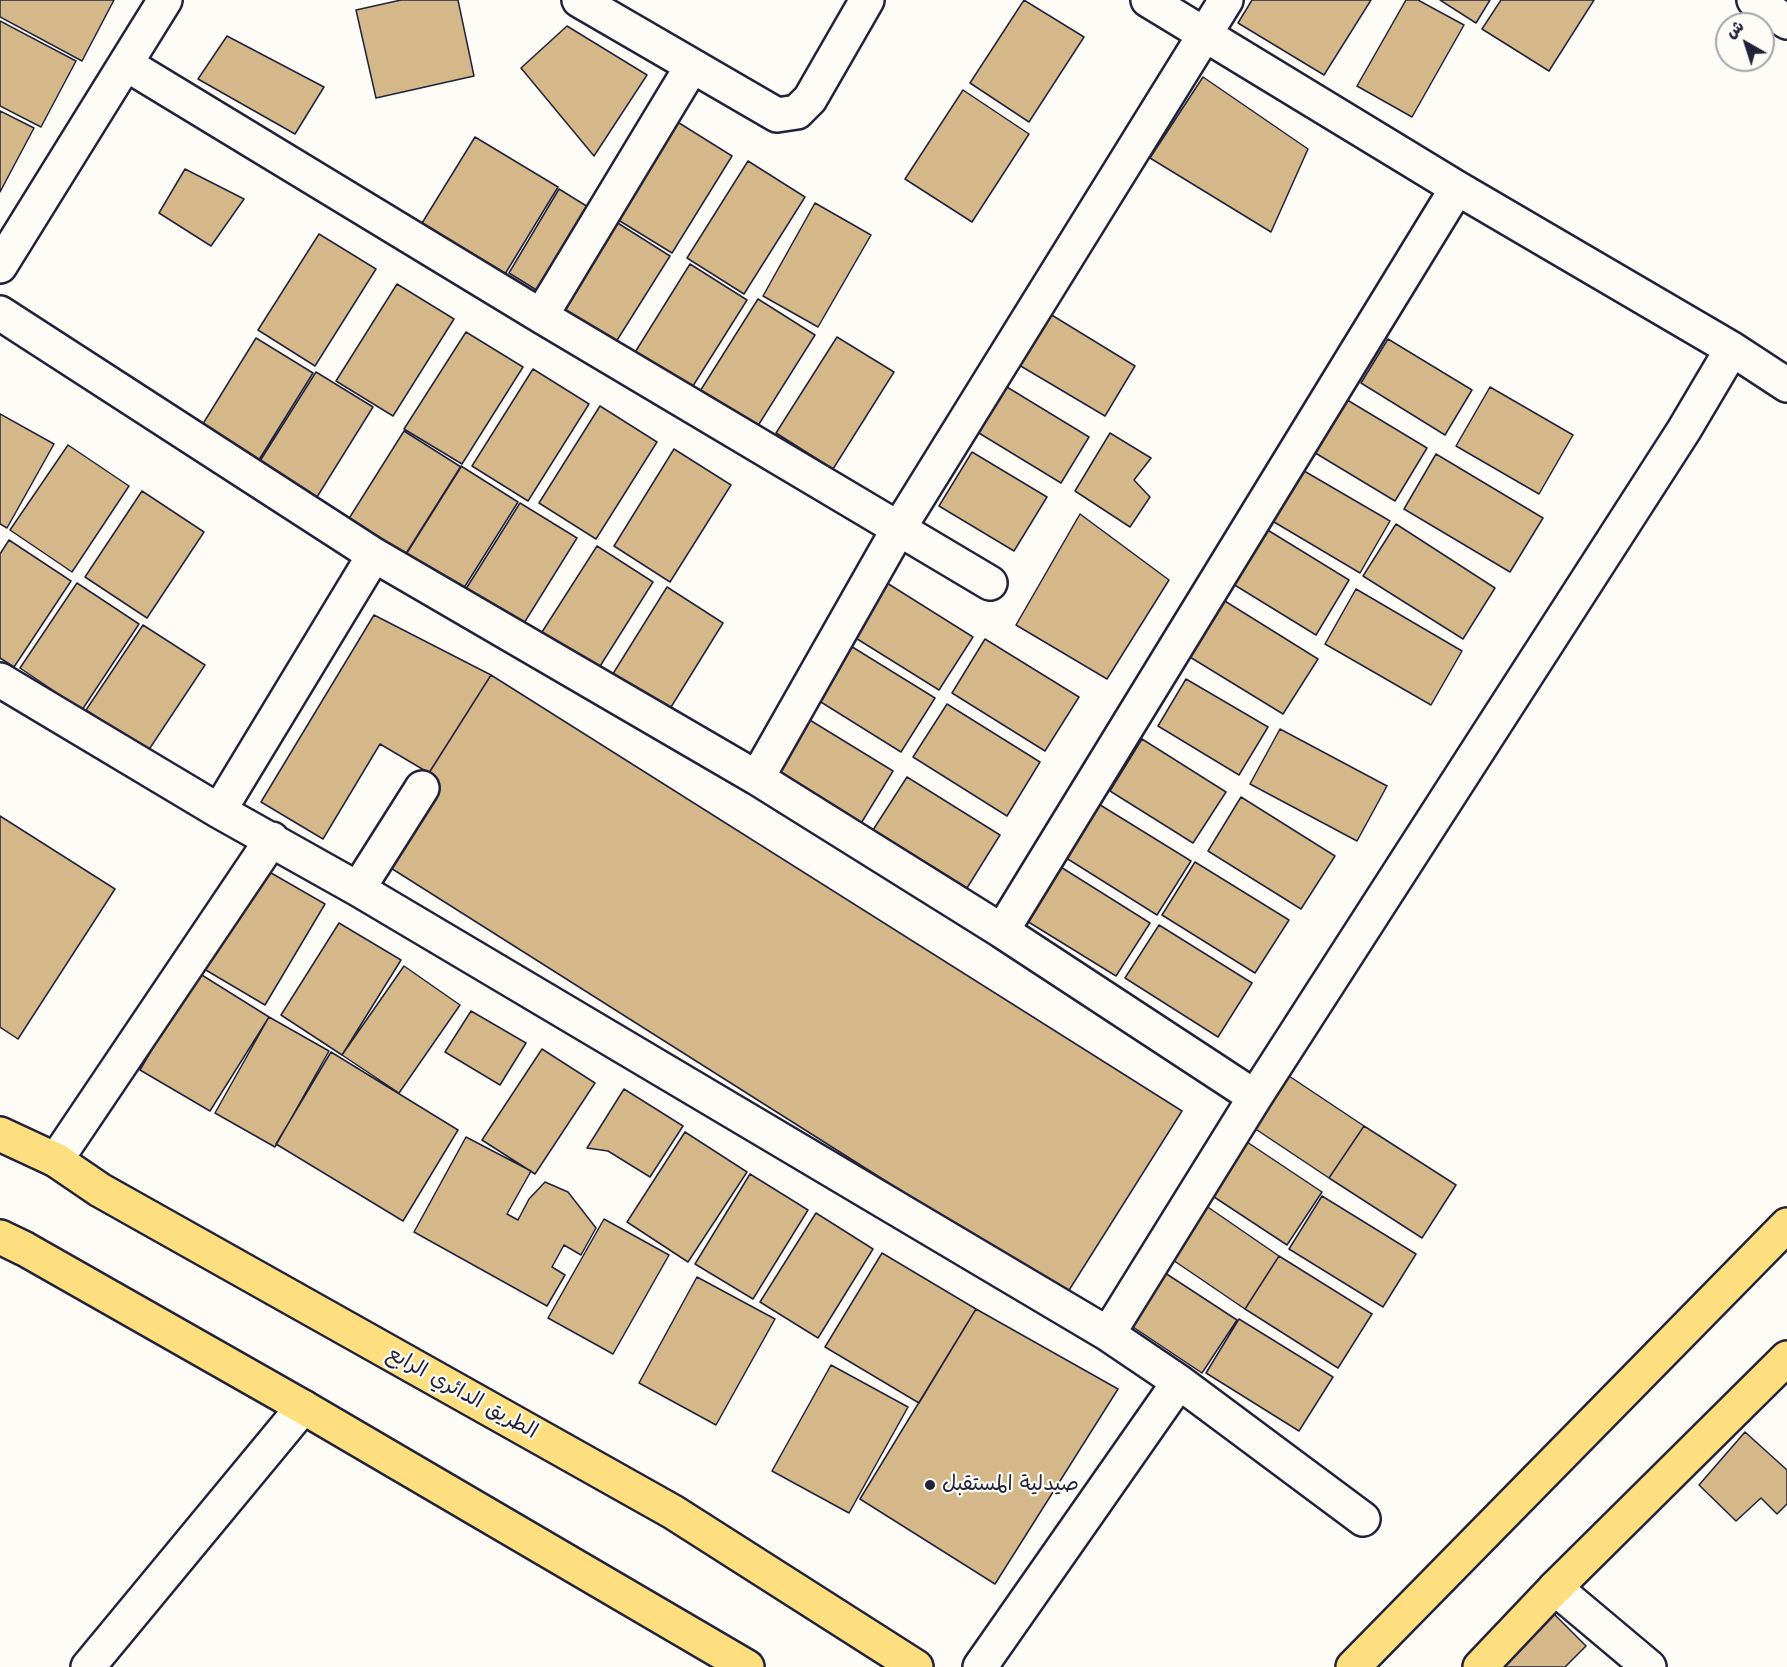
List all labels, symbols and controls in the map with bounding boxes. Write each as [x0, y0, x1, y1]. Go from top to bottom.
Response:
north arrow [1715, 12, 1775, 72]
text: ش [1721, 15, 1748, 43]
street label: الطريق الدائري الرابع [382, 1341, 542, 1445]
place label: صيدلية المستقبل [942, 1472, 1079, 1498]
marker: صيدلية المستقبل [923, 1478, 937, 1492]

